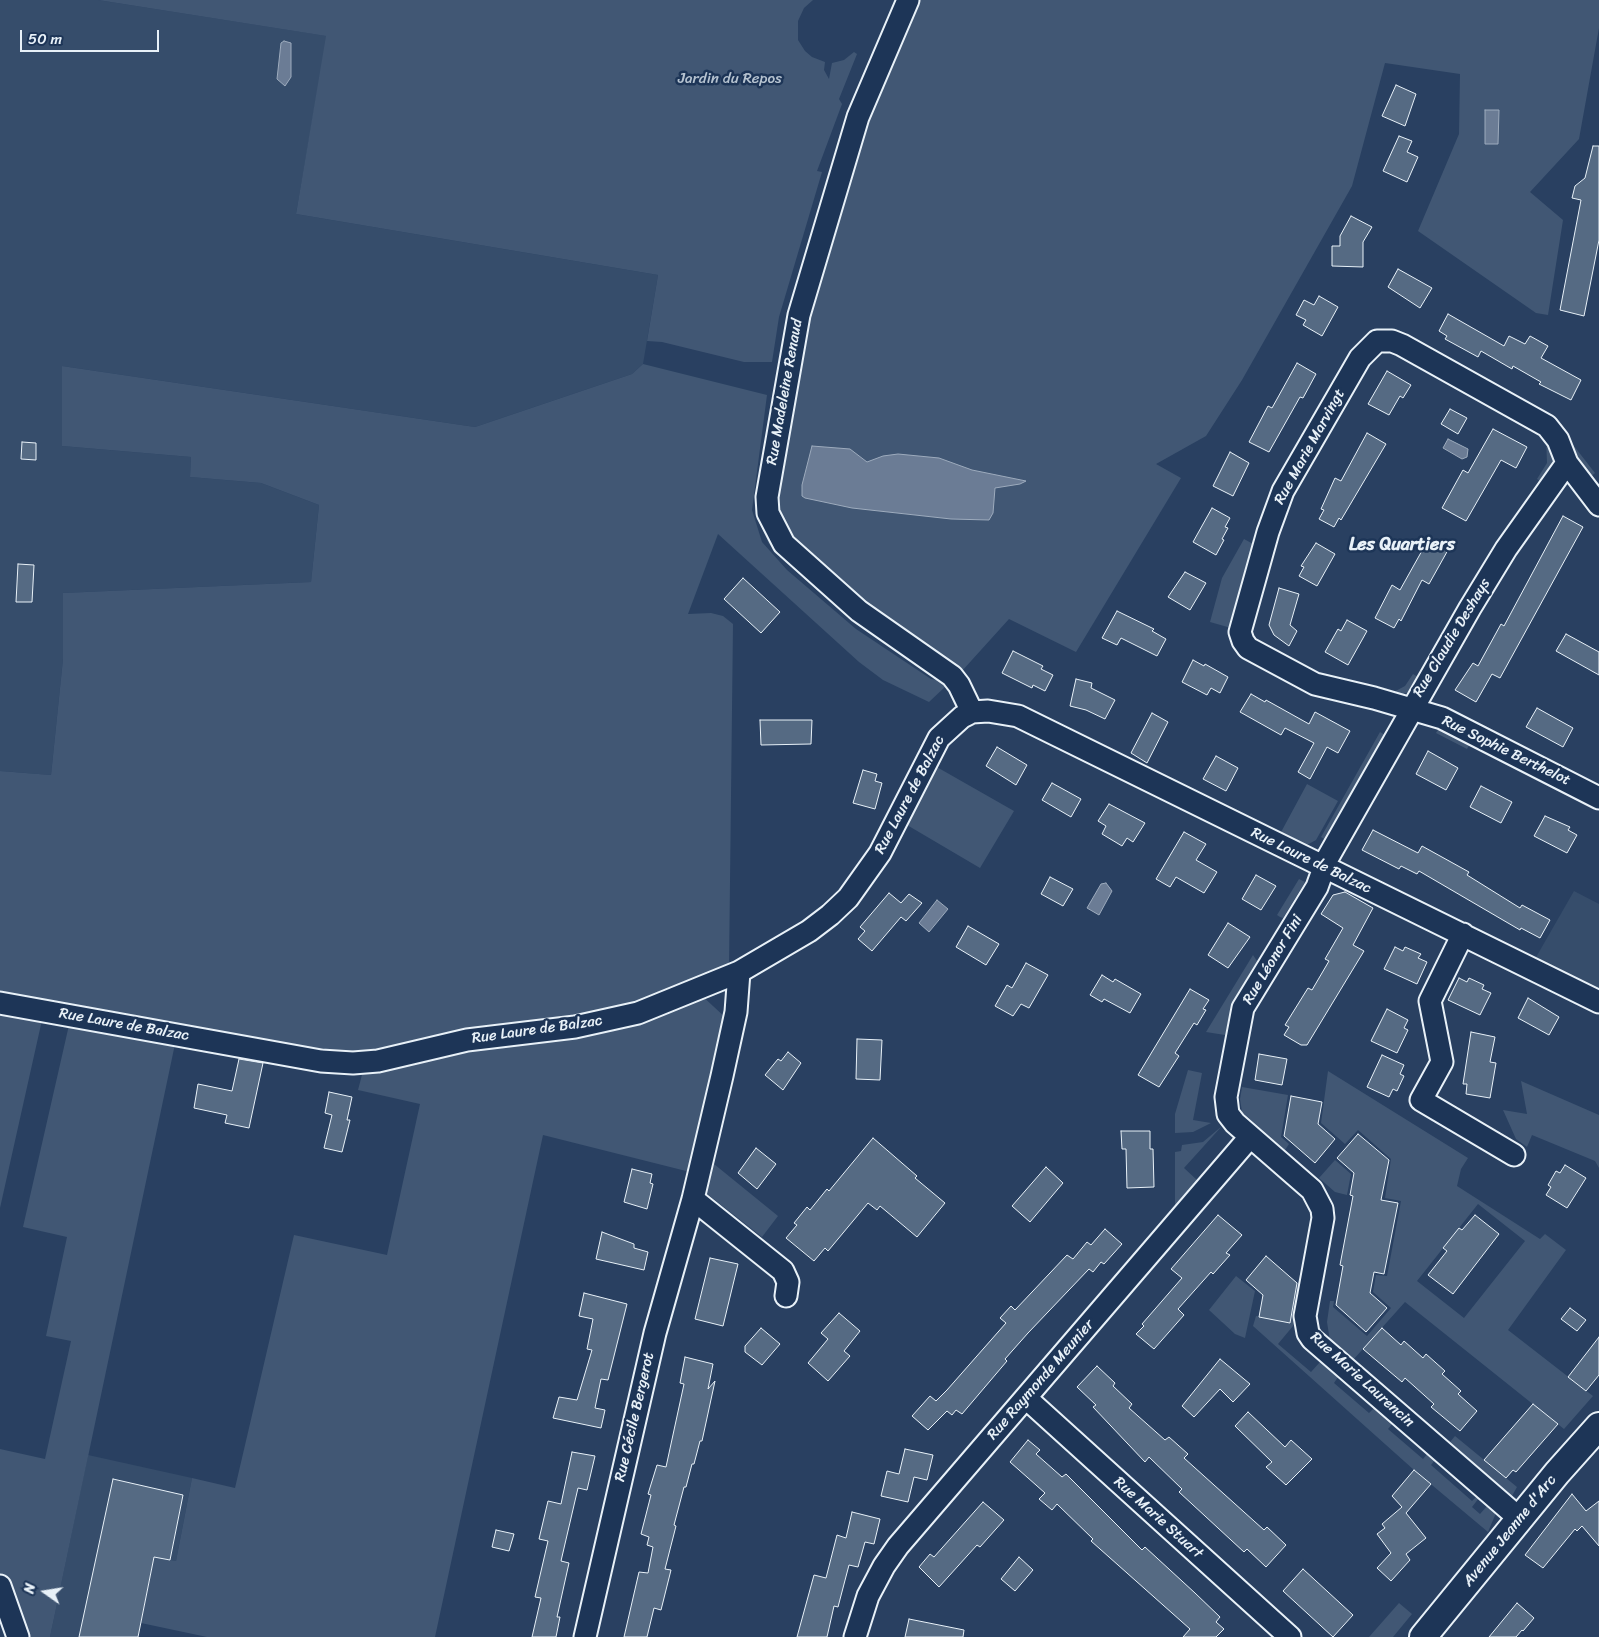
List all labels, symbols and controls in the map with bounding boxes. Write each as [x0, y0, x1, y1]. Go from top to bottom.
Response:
scale bar [22, 20, 161, 52]
text: 50 m [28, 26, 62, 52]
park label: Jardin du Repos [678, 70, 782, 88]
street label: Rue Madeleine Renaud [763, 318, 807, 466]
street label: Rue Marie Marvingt [1271, 386, 1349, 508]
district label: Les Quartiers [1349, 534, 1455, 556]
street label: Rue Claudie Deshays [1409, 575, 1495, 701]
street label: Rue Sophie Berthelot [1439, 712, 1573, 790]
street label: Rue Laure de Balzac [871, 733, 949, 857]
street label: Rue Laure de Balzac [1248, 824, 1374, 898]
street label: Rue Léonor Fini [1239, 912, 1307, 1008]
street label: Rue Laure de Balzac [58, 1005, 190, 1045]
street label: Rue Laure de Balzac [471, 1012, 603, 1048]
street label: Rue Raymonde Meunier [984, 1316, 1098, 1444]
street label: Rue Marie Laurencin [1306, 1329, 1418, 1431]
street label: Rue Cécile Bergerot [611, 1351, 659, 1483]
street label: Avenue Jeanne d'Arc [1459, 1472, 1561, 1590]
street label: Rue Marie Stuart [1110, 1473, 1206, 1563]
north arrow [20, 1567, 70, 1617]
text: N [17, 1581, 43, 1596]

